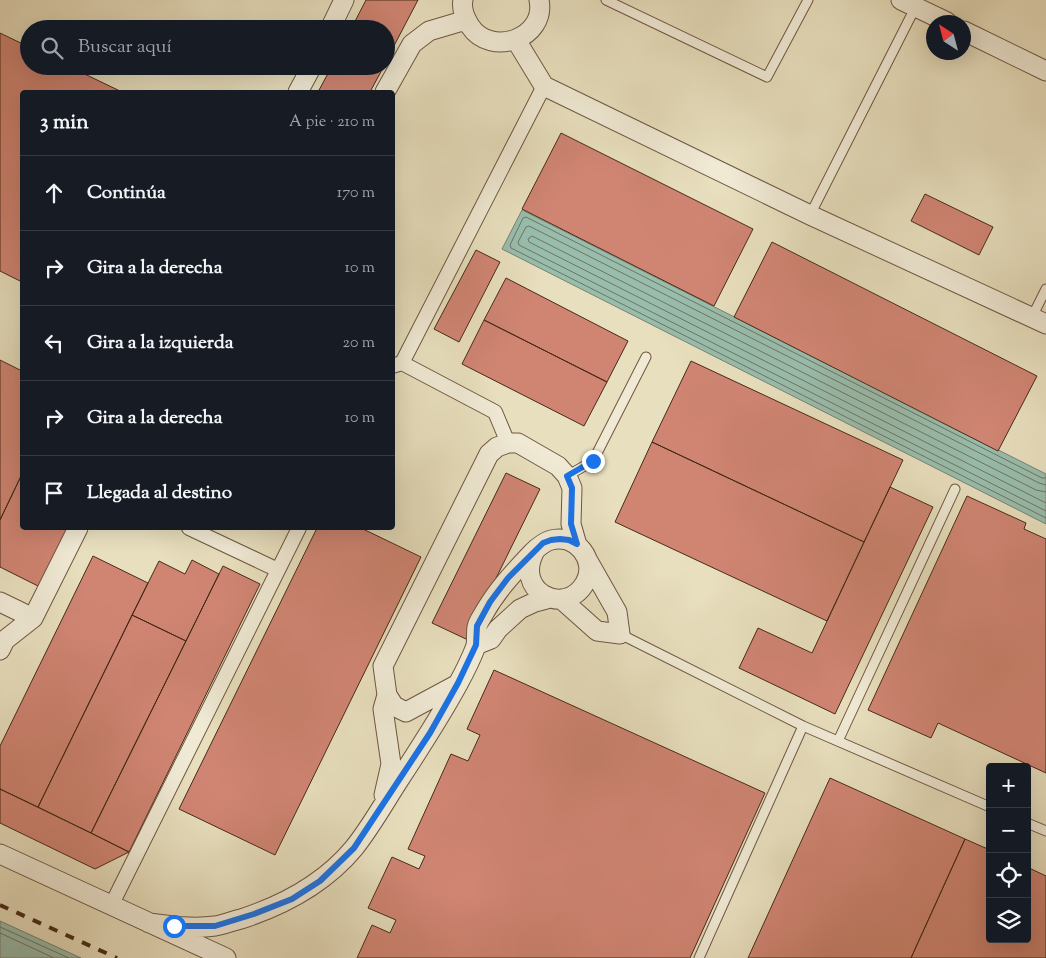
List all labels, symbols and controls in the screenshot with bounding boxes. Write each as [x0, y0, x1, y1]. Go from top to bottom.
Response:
north arrow [926, 15, 971, 60]
search box [20, 20, 395, 75]
icon: search [38, 34, 66, 62]
text: Buscar aquí [78, 34, 172, 61]
text: 3 min [40, 108, 89, 138]
text: A pie · 210 m [289, 111, 375, 134]
icon: ahead [40, 179, 68, 207]
text: Continúa [87, 180, 166, 207]
text: 170 m [337, 182, 375, 205]
icon: right [40, 254, 68, 282]
text: Gira a la derecha [87, 255, 222, 282]
text: 10 m [345, 257, 375, 280]
icon: left [40, 329, 68, 357]
text: Gira a la izquierda [87, 330, 233, 357]
text: 20 m [342, 332, 375, 355]
icon: right [40, 404, 68, 432]
text: Gira a la derecha [87, 405, 222, 432]
text: 10 m [345, 407, 375, 430]
route end [582, 450, 605, 473]
icon: arrive [40, 479, 68, 507]
text: Llegada al destino [87, 480, 232, 507]
map controls [986, 763, 1031, 943]
button: + [986, 763, 1031, 808]
button: − [986, 808, 1031, 853]
button: locate [986, 853, 1031, 898]
button: layers [986, 898, 1031, 943]
route start [163, 915, 186, 938]

